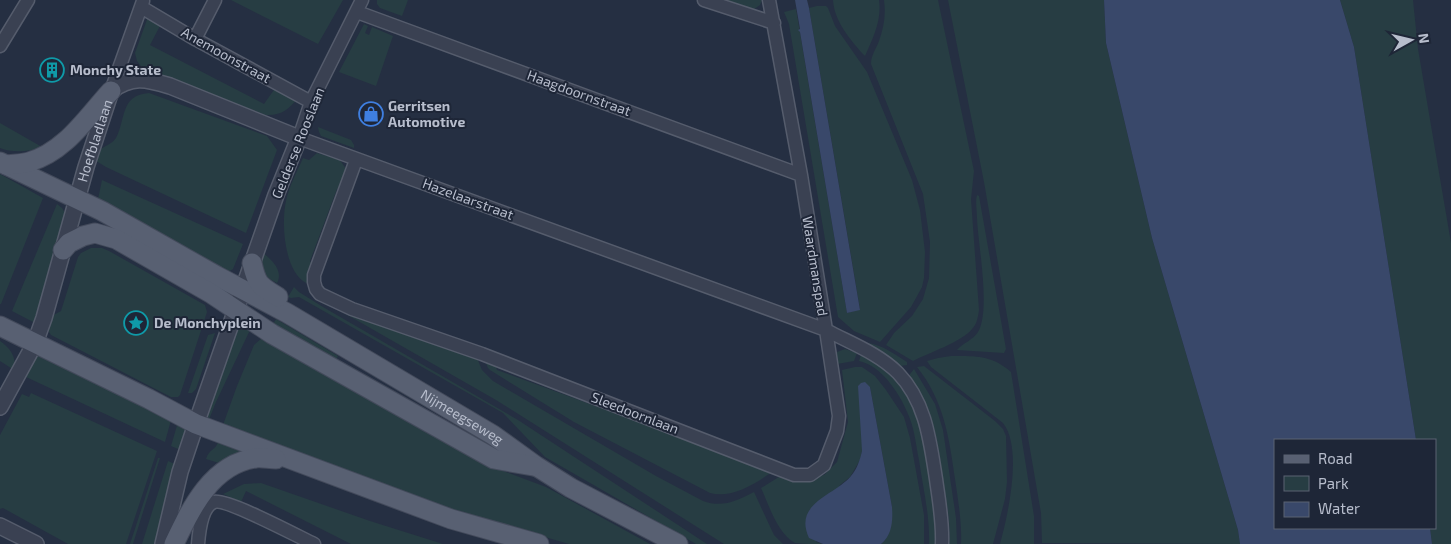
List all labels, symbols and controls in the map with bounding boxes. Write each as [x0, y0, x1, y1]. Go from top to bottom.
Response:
north arrow [1386, 15, 1436, 65]
street label: Anemoonstraat [179, 23, 274, 86]
text: N [1415, 32, 1433, 44]
building icon: Monchy State [39, 57, 65, 83]
place label: Monchy State [70, 61, 161, 78]
street label: Haagdoornstraat [525, 66, 633, 119]
street label: Gelderse Rooslaan [267, 85, 328, 201]
street label: Hoefbladlaan [73, 97, 116, 184]
place label: Gerritsen Automotive [388, 97, 465, 130]
shop icon: Gerritsen Automotive [358, 101, 384, 127]
street label: Hazelaarstraat [420, 174, 516, 223]
street label: Waardmanspad [799, 215, 832, 317]
place icon: De Monchyplein [123, 310, 149, 336]
place label: De Monchyplein [154, 314, 261, 331]
street label: Nijmeegseweg [418, 385, 507, 448]
street label: Sleedoornlaan [589, 388, 681, 437]
legend [1274, 439, 1436, 529]
text: Road [1318, 449, 1353, 467]
text: Park [1318, 474, 1349, 492]
text: Water [1318, 499, 1360, 517]

